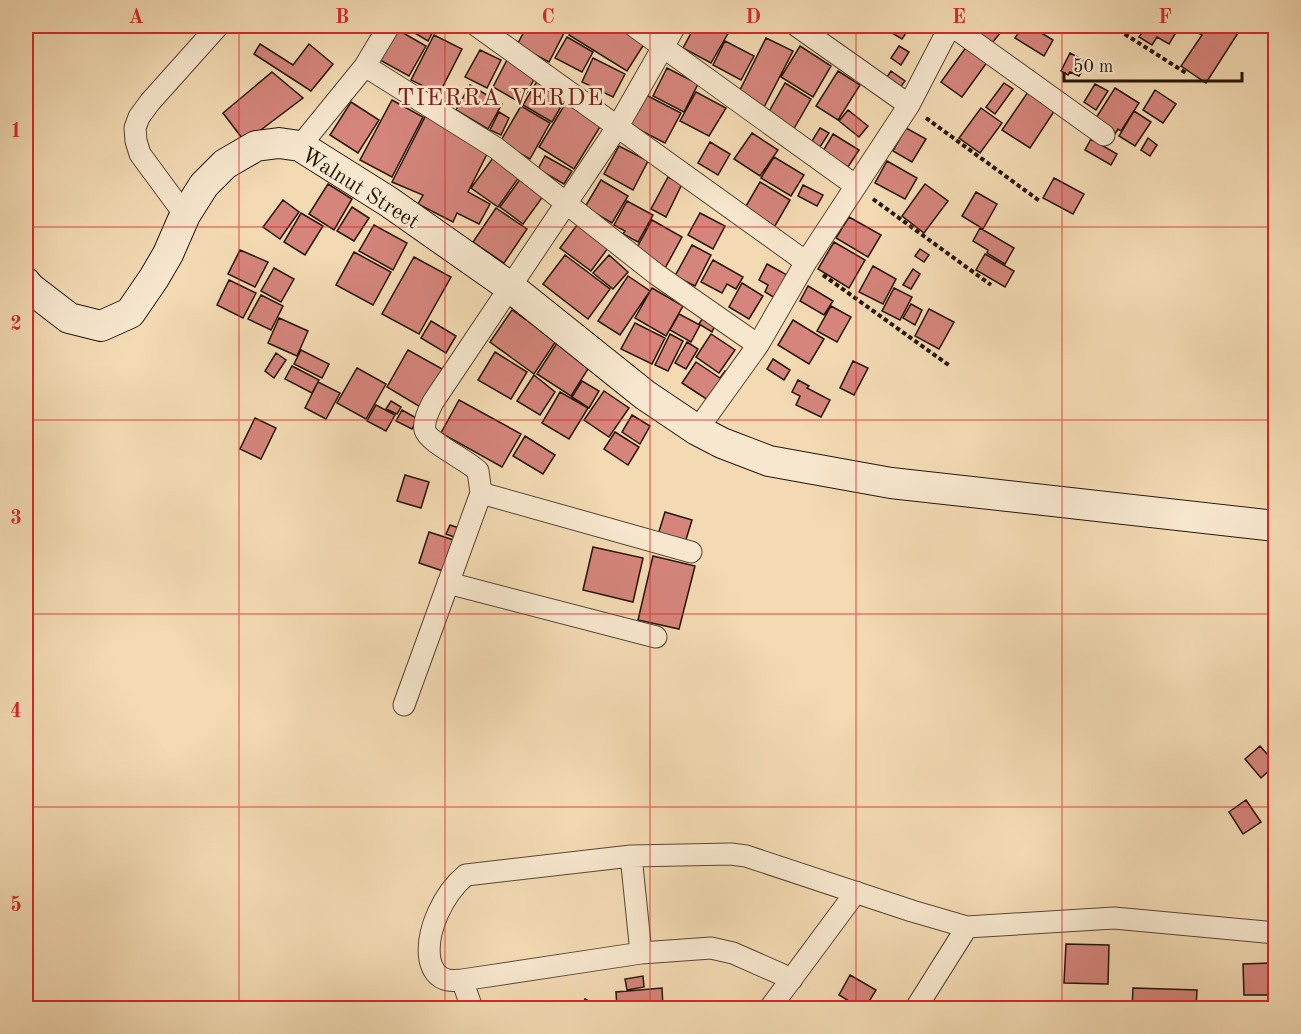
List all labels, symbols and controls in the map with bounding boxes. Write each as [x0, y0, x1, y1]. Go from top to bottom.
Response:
text: A [128, 8, 144, 28]
text: B [335, 8, 349, 28]
text: C [541, 8, 555, 28]
text: D [745, 8, 761, 28]
text: E [952, 8, 966, 28]
text: F [1158, 8, 1172, 28]
scale bar [1064, 45, 1242, 83]
text: 50 m [1073, 58, 1113, 76]
district label: TIERRA VERDE [397, 87, 605, 111]
text: 1 [10, 122, 22, 142]
street label: Walnut Street [297, 144, 423, 234]
text: 2 [10, 315, 22, 335]
text: 3 [10, 509, 22, 529]
text: 4 [10, 702, 22, 722]
text: 5 [10, 895, 22, 916]

